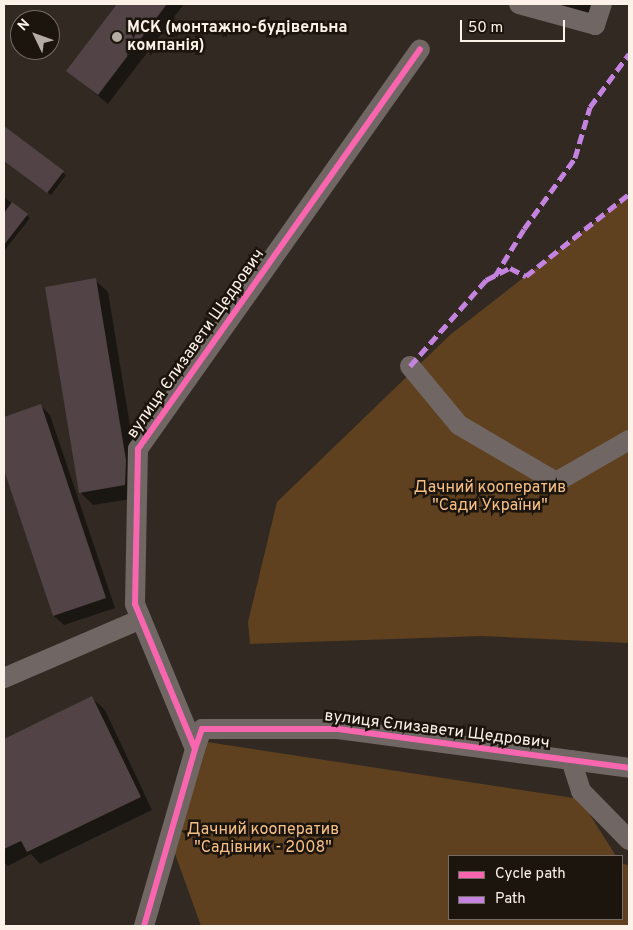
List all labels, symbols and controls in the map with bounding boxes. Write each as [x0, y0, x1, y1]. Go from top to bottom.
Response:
north arrow [10, 10, 60, 60]
scale bar [463, 10, 568, 42]
text: N [15, 16, 34, 35]
place label: МСК (монтажно-будівельна компанія) [127, 18, 347, 56]
text: 50 m [468, 19, 503, 38]
marker: МСК (монтажно-будівельна компанія) [111, 31, 123, 43]
street label: вулиця Єлизавети Щедрович [123, 246, 269, 442]
park label: Дачний кооператив "Сади України" [414, 478, 566, 516]
street label: вулиця Єлизавети Щедрович [323, 707, 551, 753]
park label: Дачний кооператив "Садівник - 2008" [187, 820, 339, 858]
legend [448, 855, 623, 920]
text: Cycle path [495, 865, 566, 884]
text: Path [495, 890, 526, 909]

